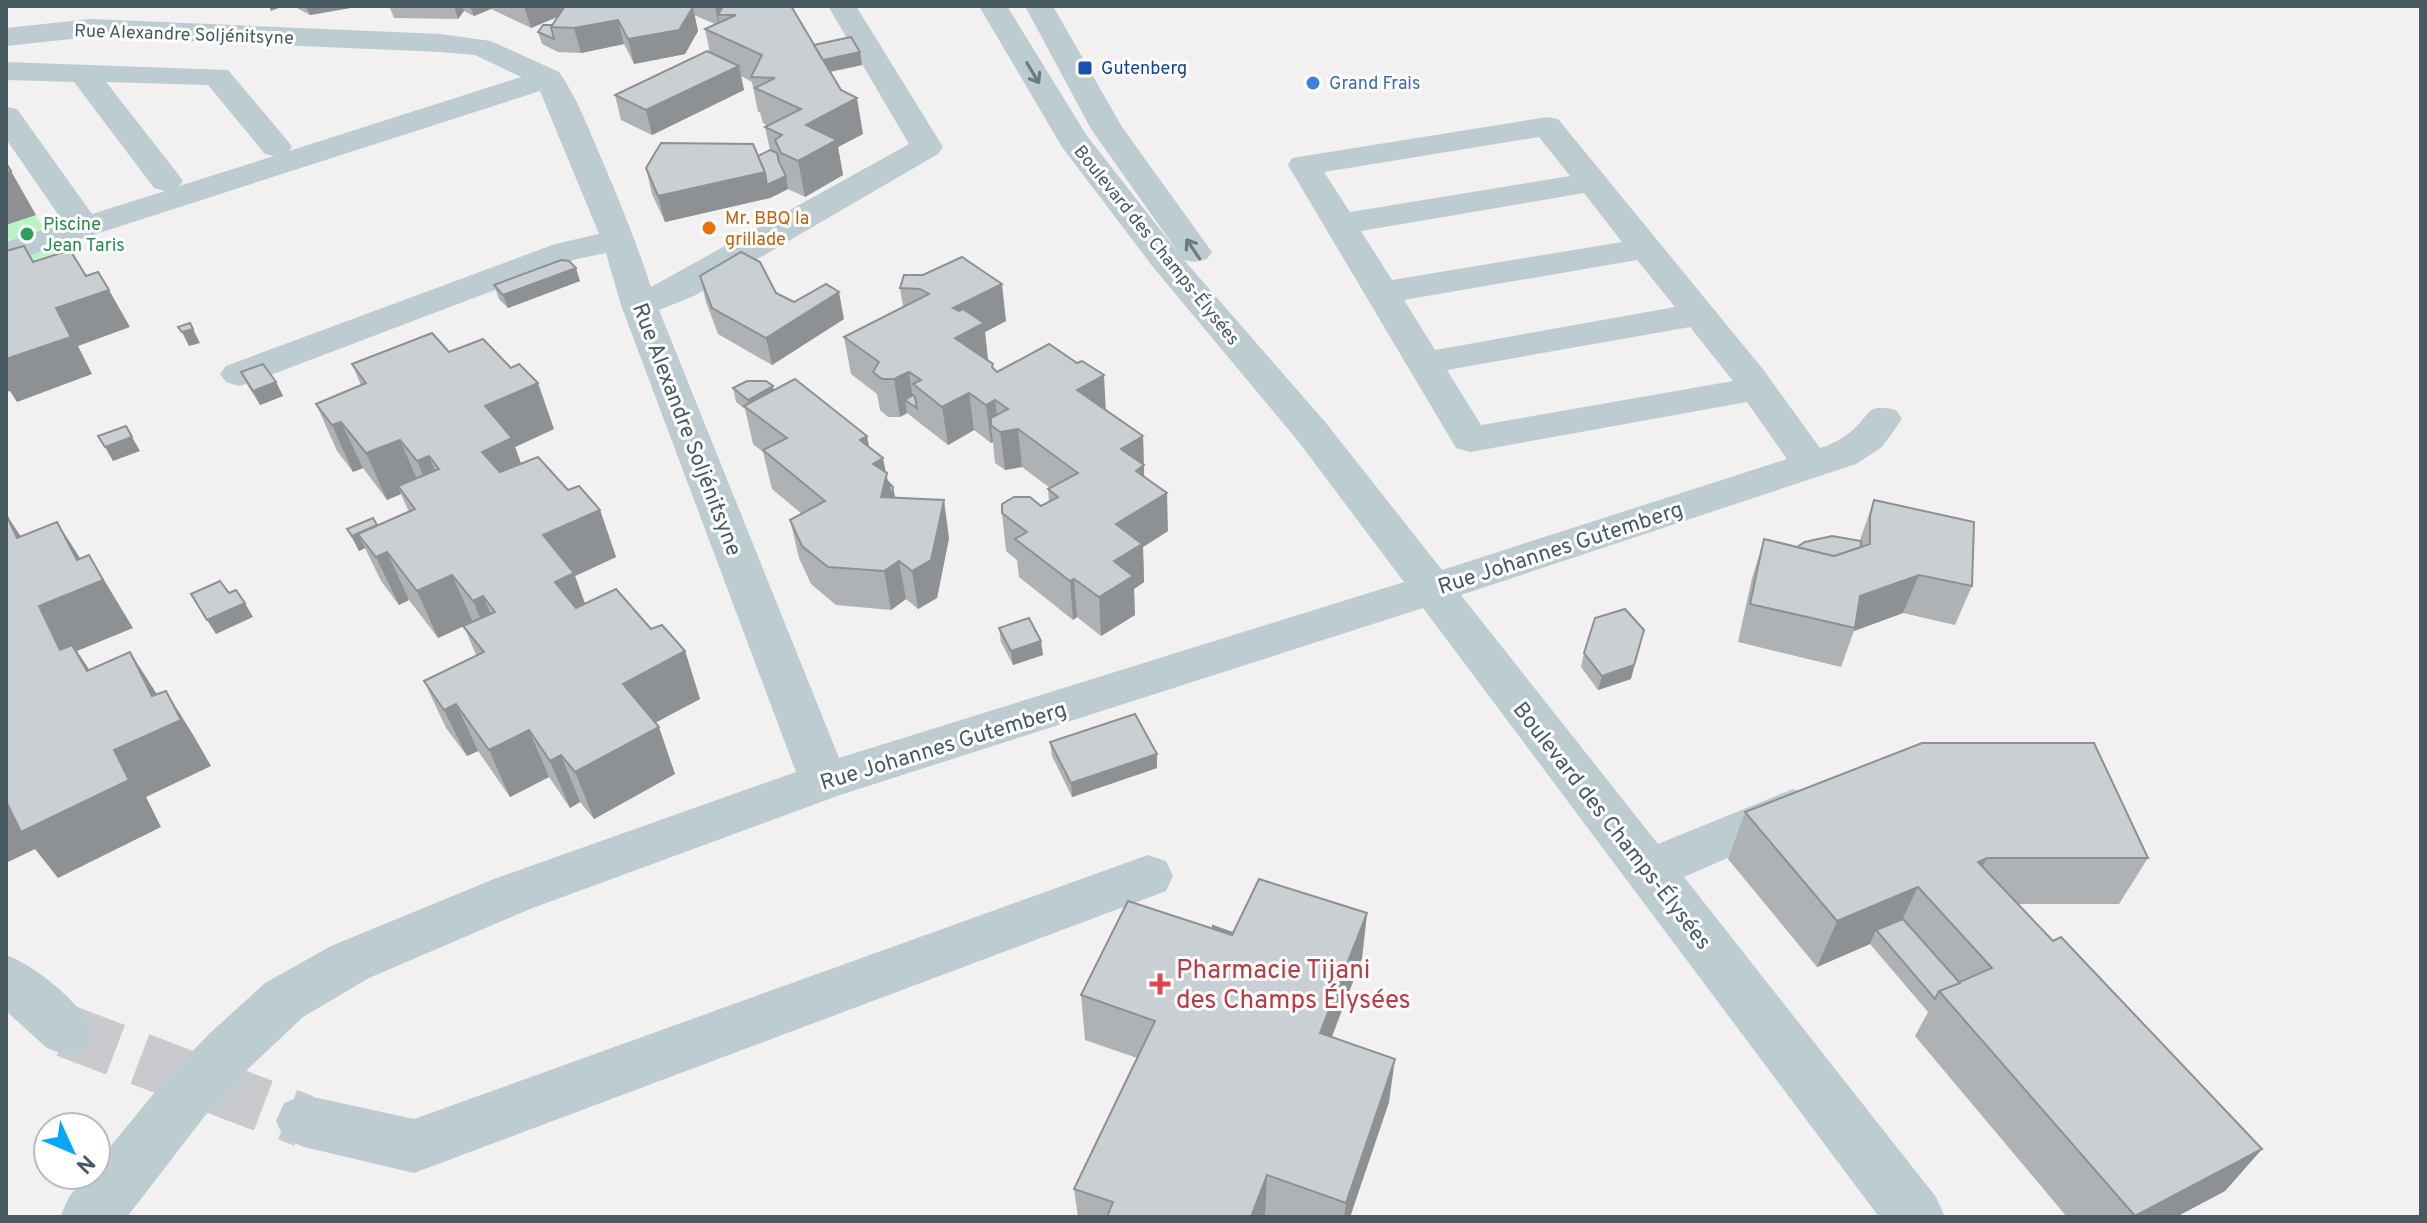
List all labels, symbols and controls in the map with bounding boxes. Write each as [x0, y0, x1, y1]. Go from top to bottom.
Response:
street label: Rue Alexandre Soljénitsyne [74, 20, 294, 51]
place label: Gutenberg [1101, 58, 1187, 81]
marker: Gutenberg [1076, 59, 1094, 77]
one-way arrow [1025, 61, 1041, 84]
place label: Grand Frais [1329, 73, 1420, 96]
marker: Grand Frais [1304, 74, 1322, 92]
street label: Boulevard des Champs-Élysées [1068, 140, 1245, 351]
place label: Mr. BBQ la grillade [725, 208, 809, 252]
place label: Piscine Jean Taris [43, 214, 125, 258]
marker: Mr. BBQ la grillade [700, 219, 718, 237]
marker: Piscine Jean Taris [18, 225, 36, 243]
one-way arrow [1185, 239, 1201, 261]
street label: Rue Alexandre Soljénitsyne [625, 300, 746, 560]
street label: Rue Johannes Gutemberg [1435, 497, 1687, 602]
street label: Boulevard des Champs-Élysées [1506, 696, 1718, 956]
street label: Rue Johannes Gutemberg [817, 697, 1070, 798]
place label: Pharmacie Tijani des Champs Élysées [1176, 955, 1411, 1018]
marker: Pharmacie Tijani des Champs Élysées [1151, 975, 1169, 993]
north arrow [32, 1111, 112, 1191]
text: N [69, 1148, 100, 1178]

